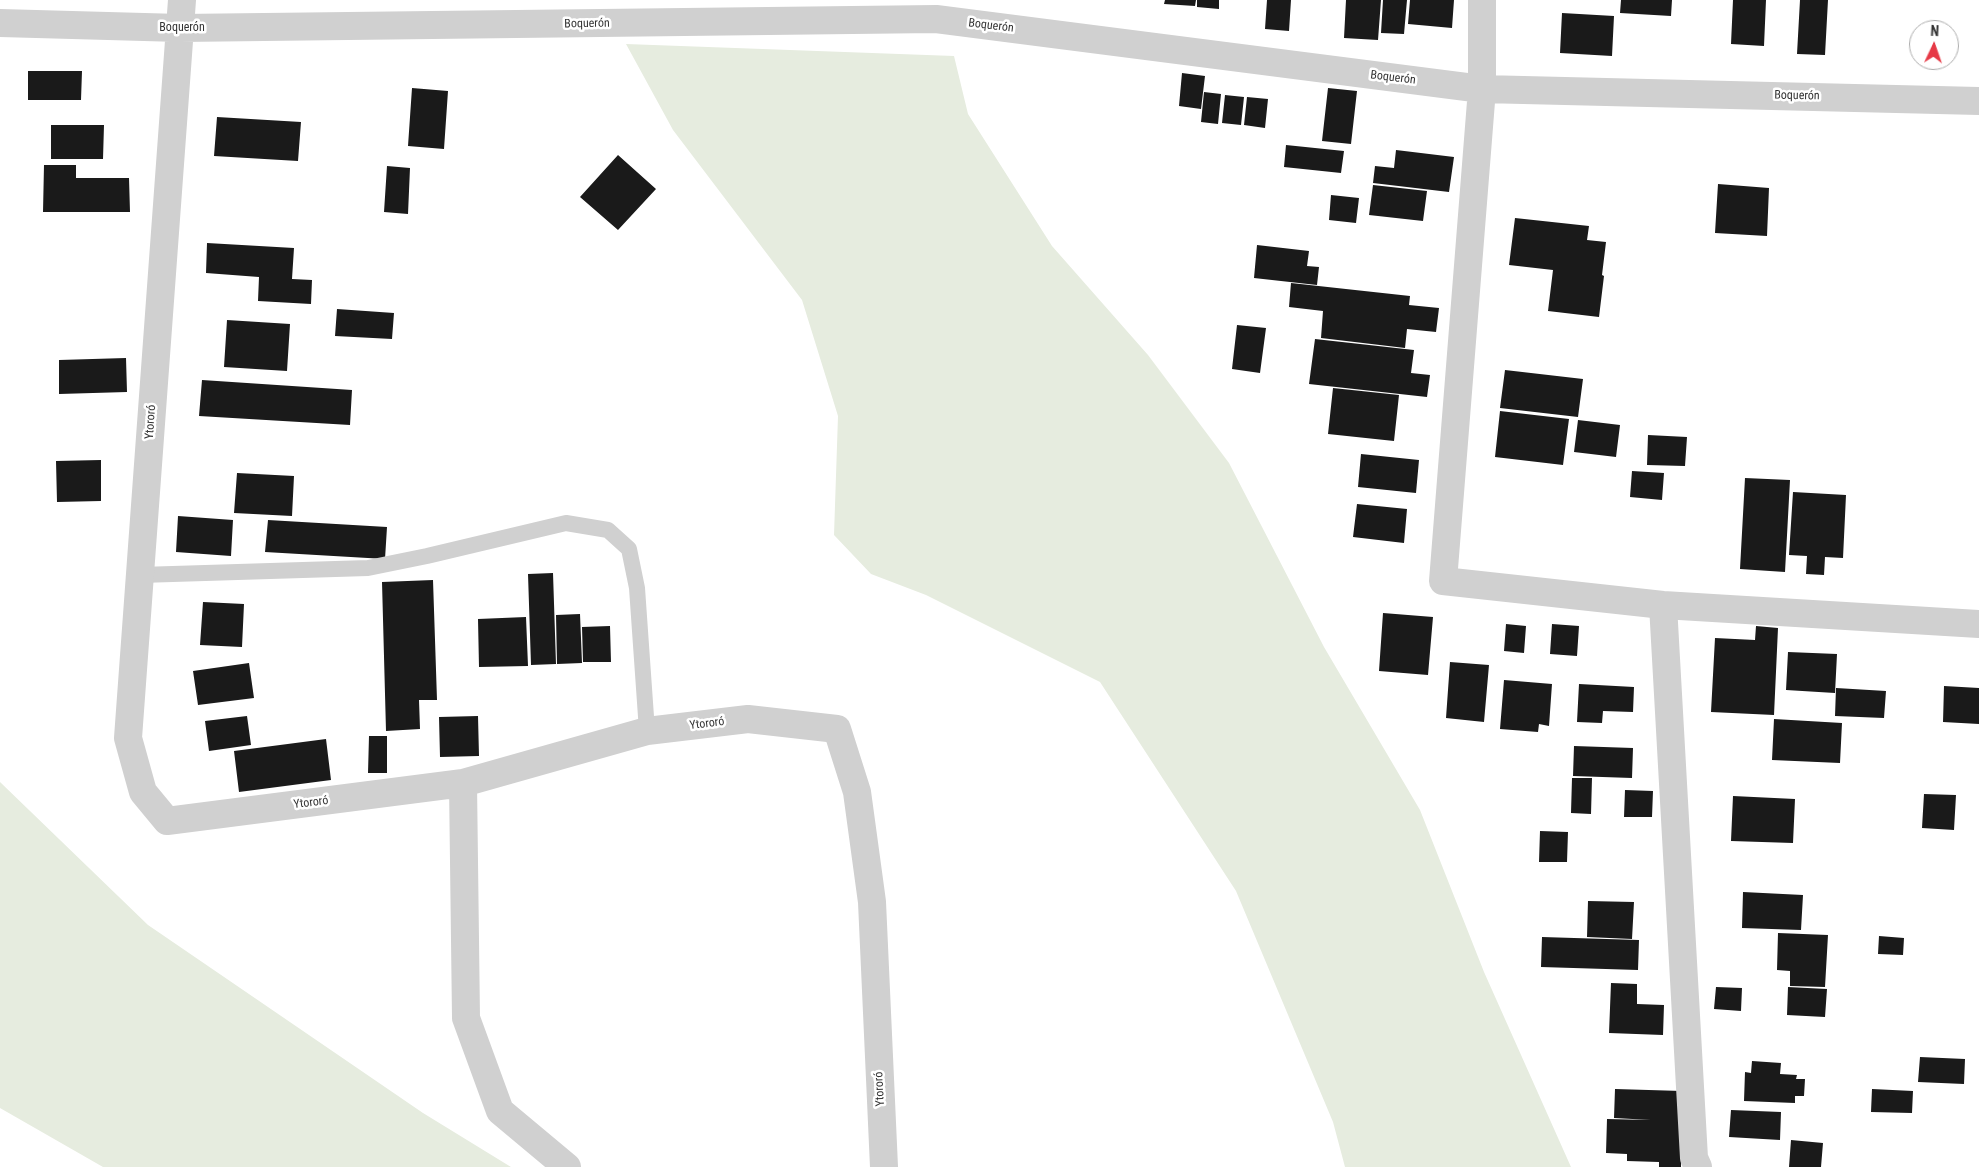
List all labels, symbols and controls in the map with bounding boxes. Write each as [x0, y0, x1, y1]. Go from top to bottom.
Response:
street label: Boquerón [564, 16, 610, 32]
street label: Boquerón [968, 16, 1014, 36]
north arrow [1909, 20, 1959, 70]
street label: Boquerón [159, 21, 205, 35]
text: N [1930, 23, 1939, 39]
street label: Boquerón [1370, 68, 1416, 88]
street label: Boquerón [1774, 88, 1820, 104]
street label: Ytororó [143, 404, 159, 440]
street label: Ytororó [689, 715, 725, 733]
street label: Ytororó [293, 794, 329, 812]
street label: Ytororó [872, 1071, 888, 1107]

